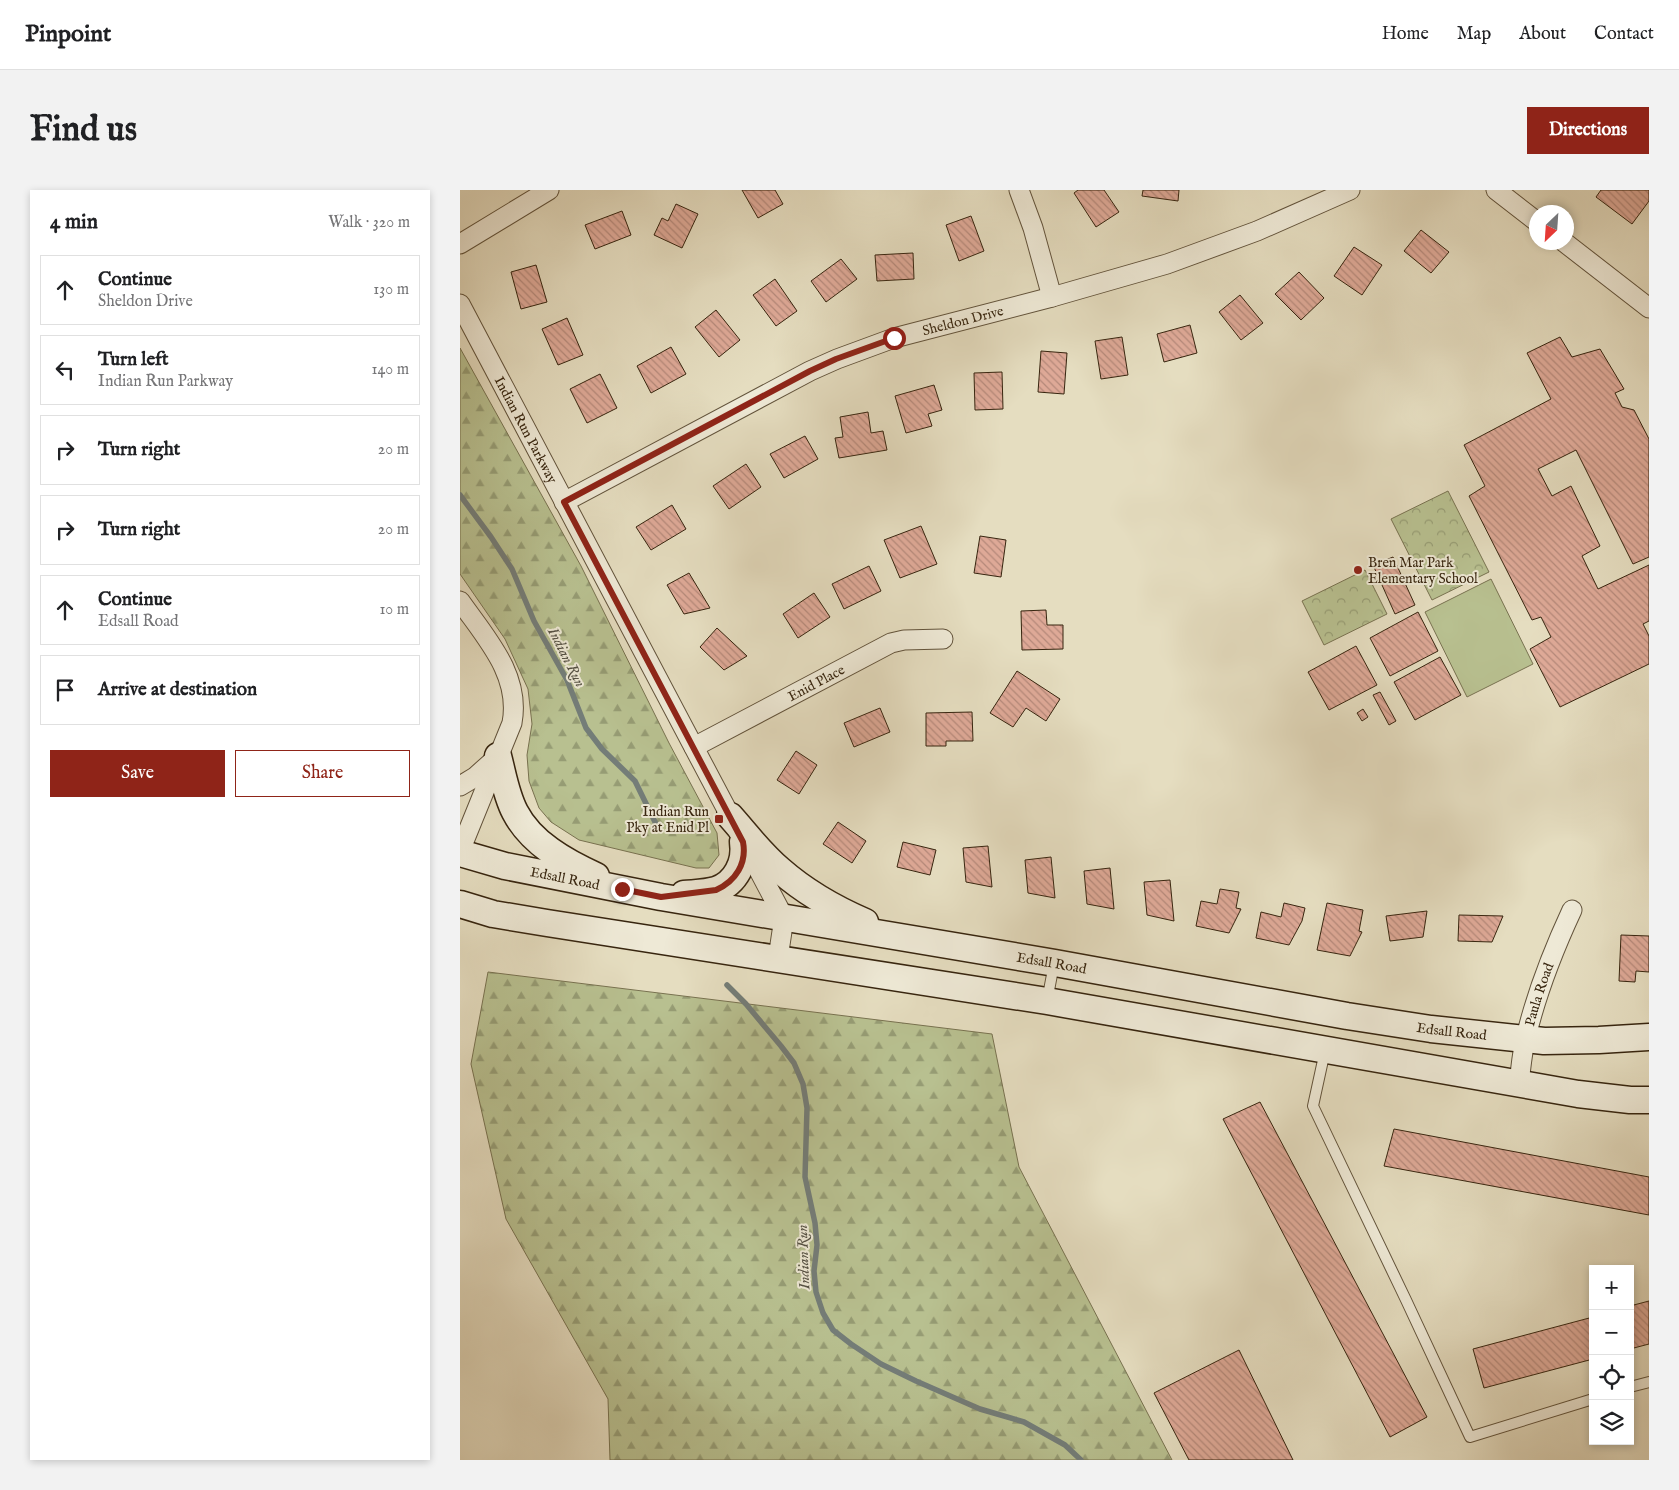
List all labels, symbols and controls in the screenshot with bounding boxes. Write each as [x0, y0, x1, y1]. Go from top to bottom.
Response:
text: Pinpoint [25, 19, 111, 50]
text: Home [1382, 23, 1429, 46]
text: Map [1457, 23, 1491, 46]
text: About [1519, 23, 1566, 46]
text: Contact [1594, 23, 1654, 46]
button: Directions [1527, 107, 1649, 154]
text: Find us [30, 108, 137, 153]
north arrow [1529, 205, 1574, 250]
text: 4 min [50, 209, 98, 236]
text: Walk · 320 m [328, 213, 410, 233]
text: Continue [98, 268, 172, 292]
icon: ahead [51, 276, 79, 304]
text: 130 m [373, 280, 409, 300]
text: Sheldon Drive [98, 292, 193, 312]
street label: Sheldon Drive [921, 302, 1006, 340]
route start [883, 327, 906, 350]
text: Turn left [98, 348, 169, 372]
icon: left [51, 356, 79, 384]
text: 140 m [371, 360, 409, 380]
text: Indian Run Parkway [98, 372, 233, 392]
street label: Indian Run Parkway [490, 374, 561, 487]
icon: right [51, 436, 79, 464]
text: Turn right [98, 438, 180, 462]
text: 20 m [378, 440, 409, 460]
icon: right [51, 516, 79, 544]
text: Turn right [98, 518, 180, 542]
text: 20 m [378, 520, 409, 540]
place label: Bren Mar Park Elementary School [1368, 554, 1478, 588]
marker: Bren Mar Park Elementary School [1352, 564, 1364, 576]
text: Continue [98, 588, 172, 612]
icon: ahead [51, 596, 79, 624]
text: 10 m [379, 600, 409, 620]
text: Edsall Road [98, 612, 179, 632]
water label: Indian Run [543, 623, 590, 690]
street label: Enid Place [785, 661, 849, 706]
icon: arrive [51, 676, 79, 704]
text: Arrive at destination [98, 678, 257, 702]
button: Save [50, 750, 225, 797]
button: Share [235, 750, 410, 797]
place label: Indian Run Pky at Enid Pl [626, 803, 710, 837]
marker: Indian Run Pky at Enid Pl [713, 813, 725, 825]
street label: Edsall Road [528, 863, 602, 895]
route end [611, 878, 634, 901]
street label: Edsall Road [1015, 949, 1088, 979]
street label: Paula Road [1521, 960, 1559, 1028]
street label: Edsall Road [1415, 1019, 1488, 1045]
water label: Indian Run [793, 1224, 814, 1291]
map controls [1589, 1265, 1634, 1445]
button: + [1589, 1265, 1634, 1310]
button: − [1589, 1310, 1634, 1355]
button: locate [1589, 1355, 1634, 1400]
button: layers [1589, 1400, 1634, 1445]

